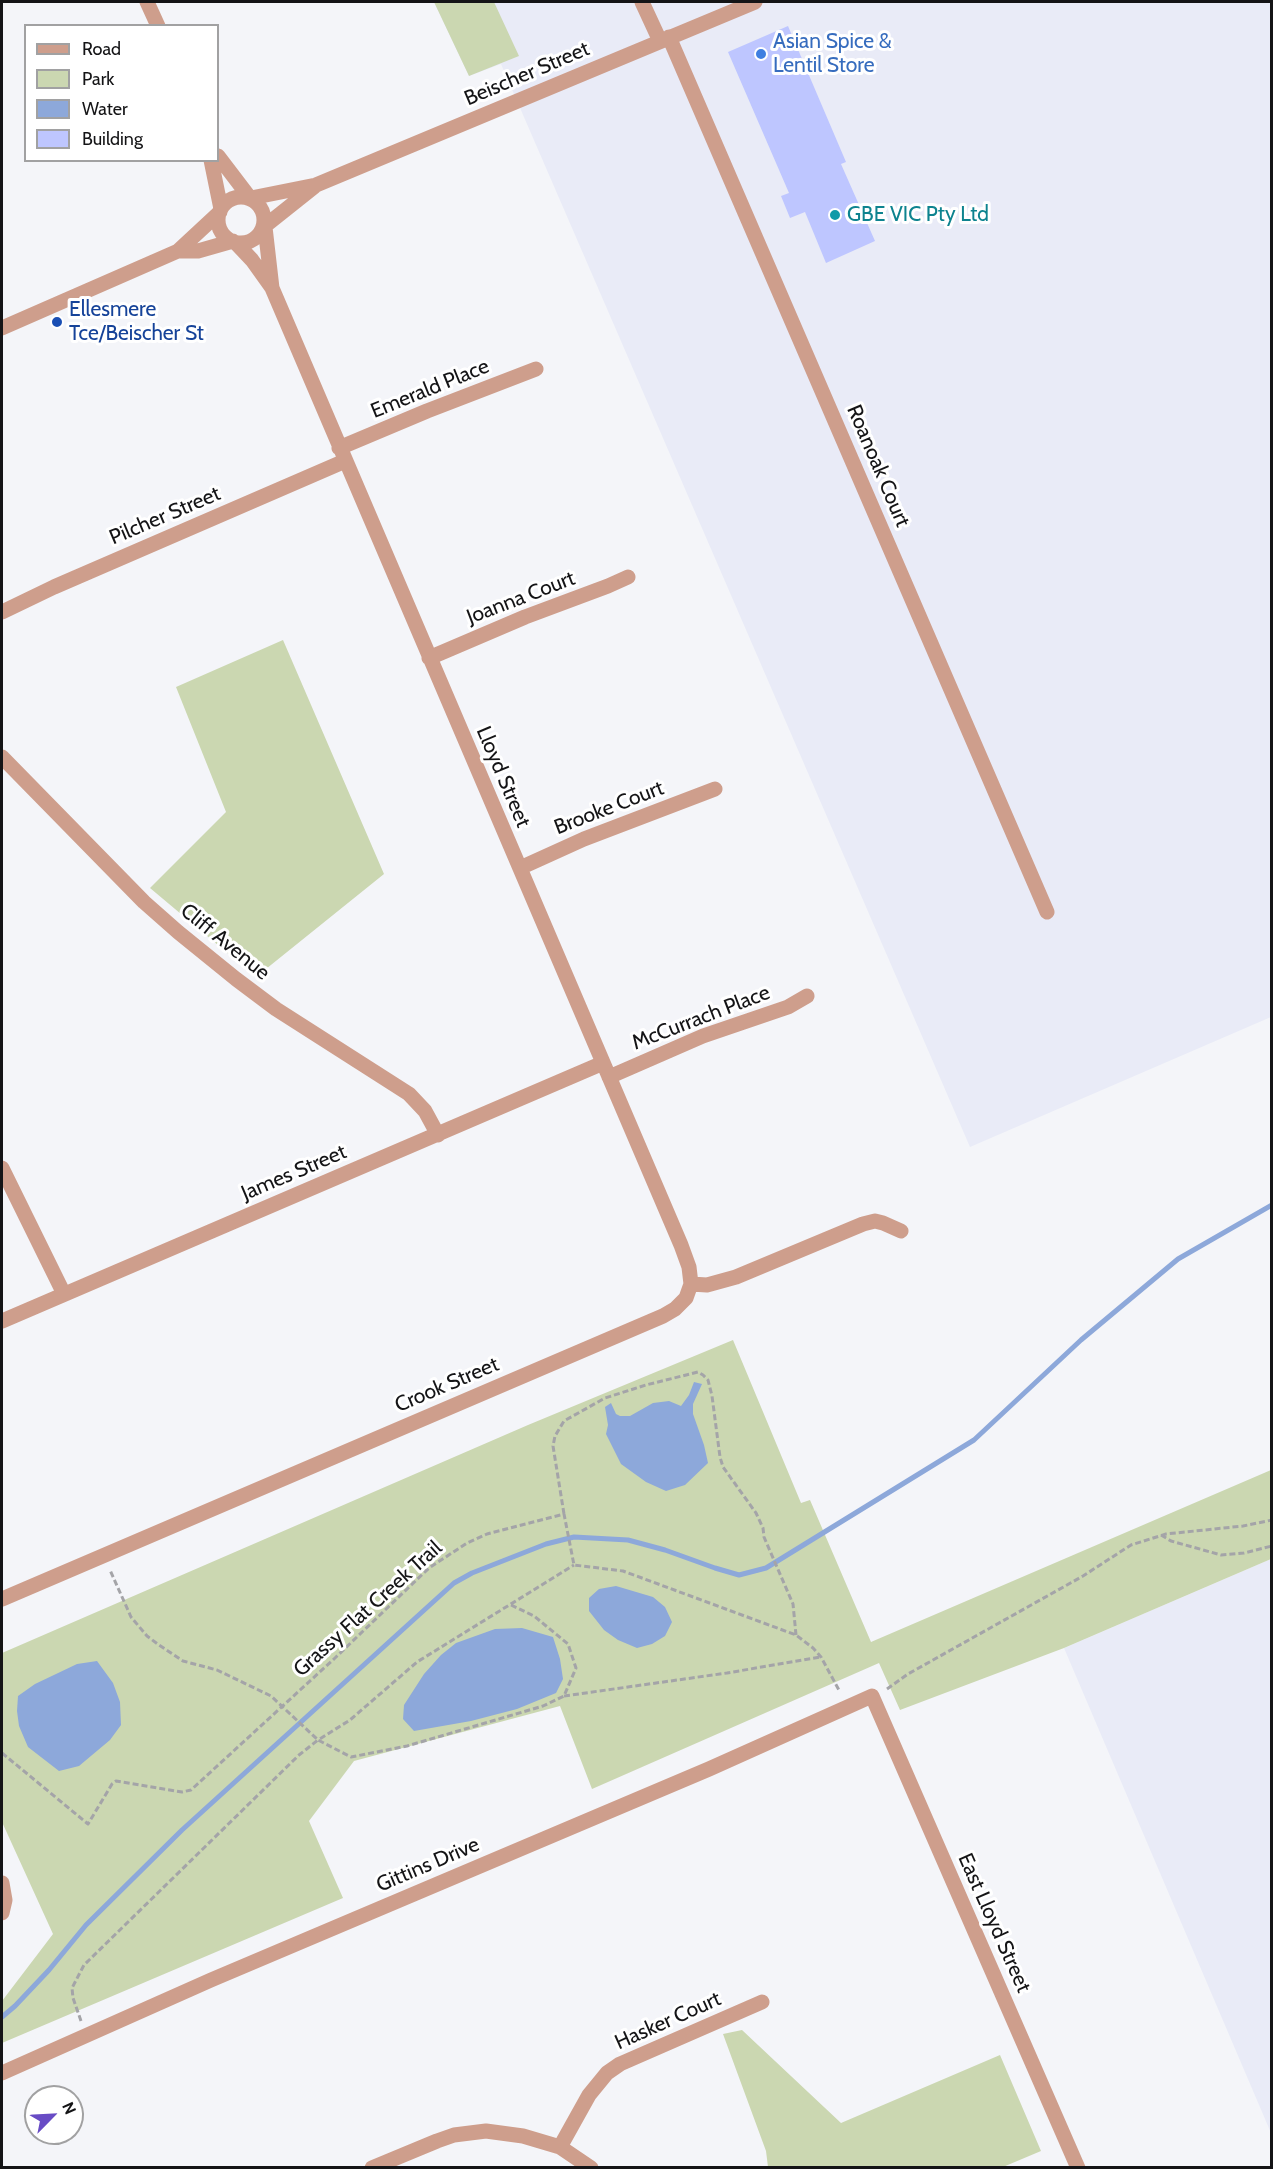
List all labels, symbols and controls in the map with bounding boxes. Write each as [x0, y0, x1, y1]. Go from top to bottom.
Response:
legend [24, 24, 219, 162]
place label: Asian Spice & Lentil Store [773, 29, 892, 79]
street label: Beischer Street [461, 36, 593, 112]
text: Road [82, 38, 121, 60]
marker: Asian Spice & Lentil Store [754, 47, 768, 61]
text: Park [82, 68, 114, 90]
text: Water [82, 98, 128, 120]
text: Building [82, 128, 143, 150]
place label: GBE VIC Pty Ltd [847, 202, 989, 228]
marker: GBE VIC Pty Ltd [828, 208, 842, 222]
place label: Ellesmere Tce/Beischer St [69, 297, 204, 347]
marker: Ellesmere Tce/Beischer St [50, 315, 64, 329]
street label: Emerald Place [367, 354, 493, 424]
street label: Roanoak Court [841, 401, 915, 531]
street label: Pilcher Street [106, 481, 224, 551]
street label: Joanna Court [463, 566, 579, 630]
street label: Lloyd Street [470, 723, 536, 831]
street label: Brooke Court [551, 776, 667, 840]
street label: Cliff Avenue [175, 898, 275, 986]
street label: McCurrach Place [629, 980, 773, 1056]
street label: James Street [238, 1140, 350, 1206]
street label: Crook Street [391, 1352, 503, 1418]
street label: Grassy Flat Creek Trail [289, 1536, 447, 1682]
street label: Gittins Drive [373, 1832, 483, 1898]
street label: East Lloyd Street [952, 1850, 1036, 1996]
street label: Hasker Court [611, 1986, 725, 2056]
north arrow [24, 2085, 84, 2145]
text: N [58, 2099, 80, 2117]

